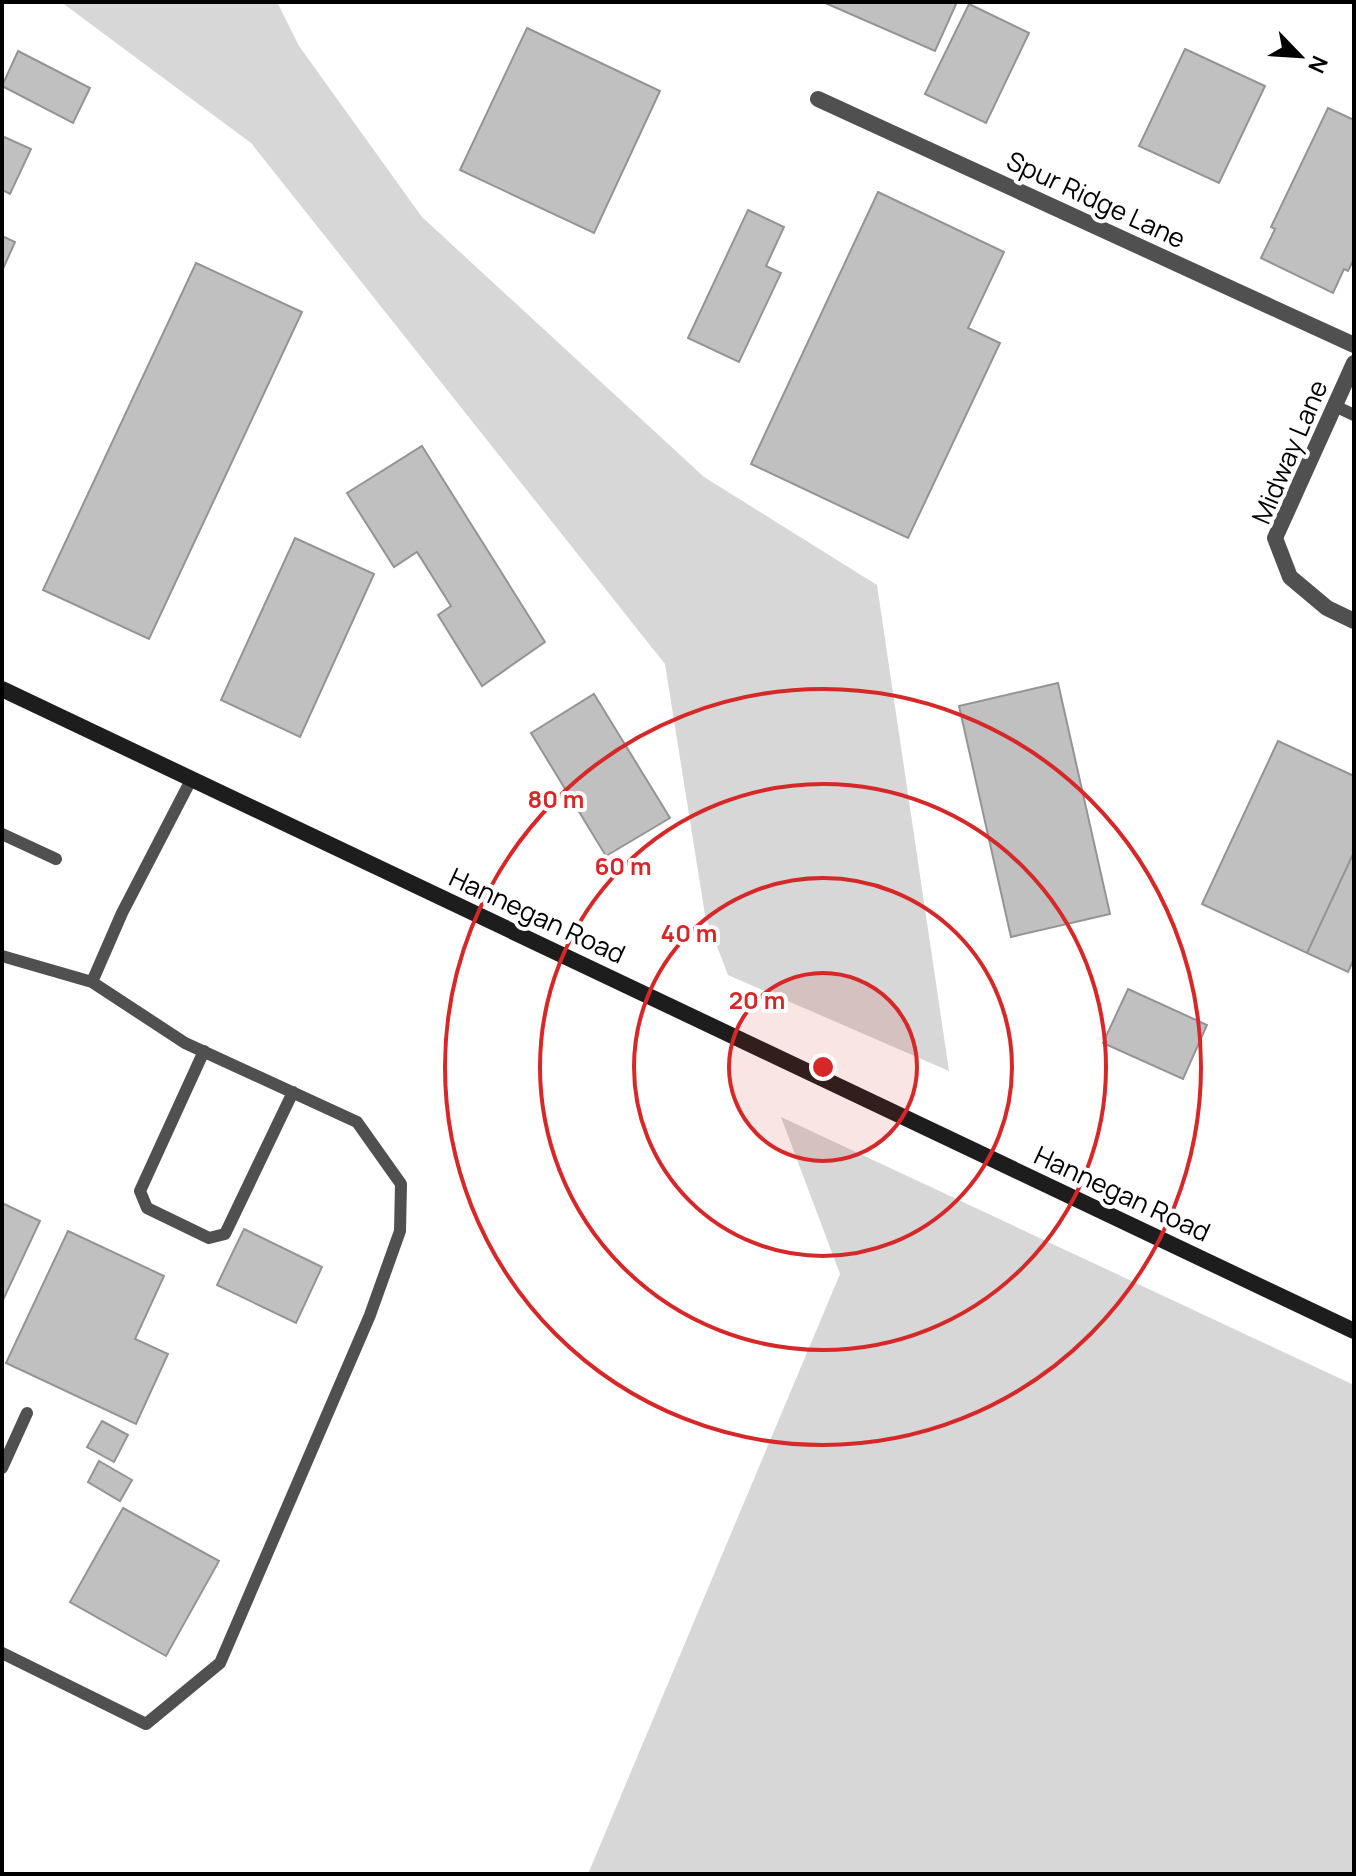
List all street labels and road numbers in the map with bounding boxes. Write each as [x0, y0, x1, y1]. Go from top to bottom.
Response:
street label: Spur Ridge Lane [1001, 142, 1192, 256]
street label: Midway Lane [1243, 374, 1336, 529]
street label: Hannegan Road [444, 859, 631, 972]
street label: Hannegan Road [1029, 1137, 1216, 1250]

